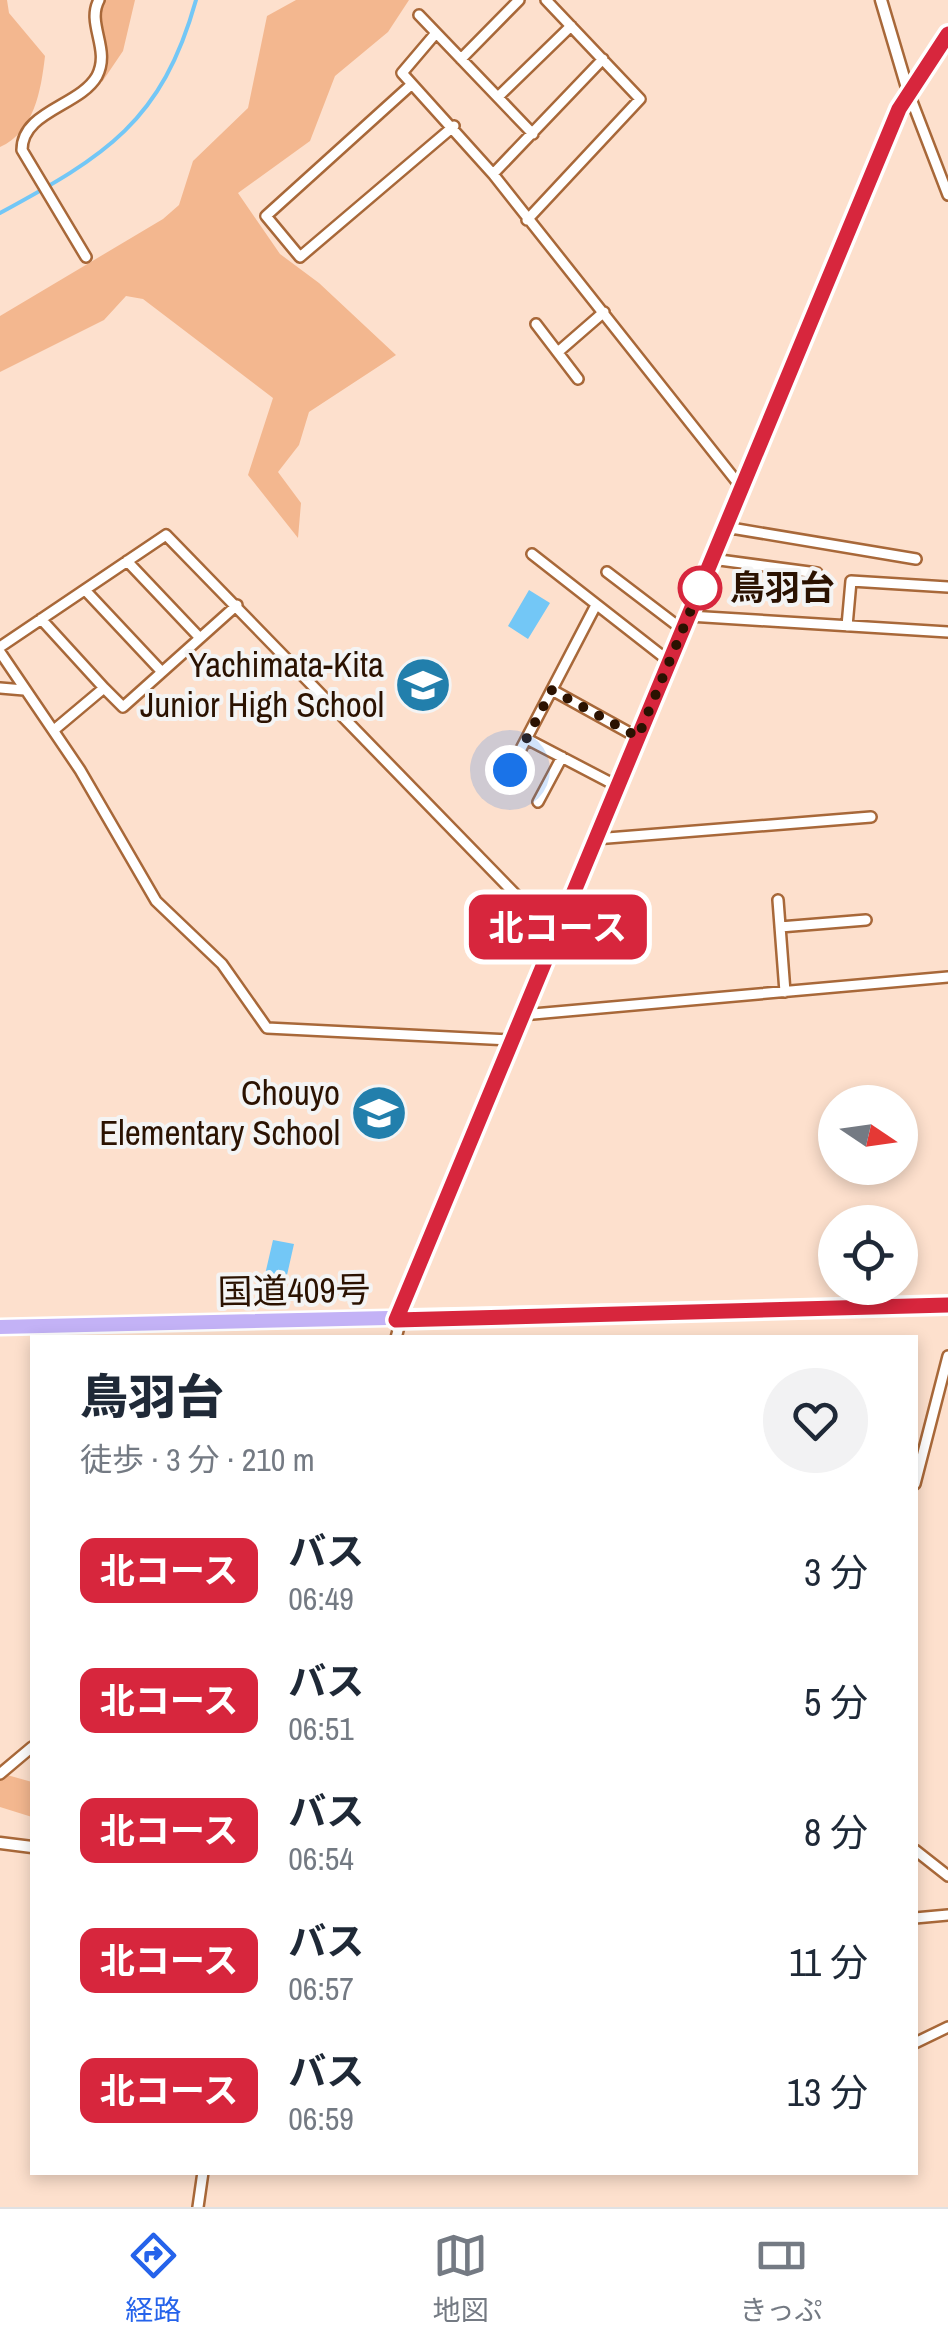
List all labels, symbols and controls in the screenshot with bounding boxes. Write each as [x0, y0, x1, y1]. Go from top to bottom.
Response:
place label: 鳥羽台 [730, 564, 835, 611]
marker: 鳥羽台 [679, 567, 721, 609]
place label: Yachimata-Kita Junior High School [140, 641, 384, 728]
school or university icon: Yachimata-Kita Junior High School [393, 655, 453, 715]
your location [485, 745, 535, 795]
line badge: 北コース [488, 894, 628, 960]
text: 北コース [489, 904, 627, 951]
place label: Chouyo Elementary School [99, 1069, 340, 1156]
school or university icon: Chouyo Elementary School [349, 1083, 409, 1143]
north arrow [818, 1085, 918, 1185]
map controls [818, 1085, 918, 1305]
button: locate [818, 1205, 918, 1305]
street label: 国道409号 [217, 1266, 371, 1315]
text: 鳥羽台 [80, 1364, 224, 1429]
button: heart [763, 1368, 868, 1473]
text: 徒歩 · 3 分 · 210 m [80, 1438, 315, 1481]
text: バス [288, 1526, 364, 1577]
text: 北コース [100, 1547, 238, 1594]
text: 3 分 [804, 1547, 868, 1598]
text: 06:49 [288, 1577, 354, 1620]
text: バス [288, 1656, 364, 1707]
text: 北コース [100, 1677, 238, 1724]
text: 5 分 [804, 1677, 868, 1728]
text: 06:51 [288, 1707, 354, 1750]
text: バス [288, 1786, 364, 1837]
text: 北コース [100, 1807, 238, 1854]
text: 8 分 [804, 1807, 868, 1858]
text: 06:54 [288, 1837, 354, 1880]
text: バス [288, 1916, 364, 1967]
text: 北コース [100, 1937, 238, 1984]
text: 11 分 [789, 1937, 868, 1988]
text: 06:57 [288, 1967, 354, 2010]
text: バス [288, 2046, 364, 2097]
text: 北コース [100, 2067, 238, 2114]
text: 13 分 [787, 2067, 868, 2118]
text: 06:59 [288, 2097, 354, 2140]
tab: 経路 [126, 2228, 182, 2329]
tab: 地図 [433, 2228, 489, 2329]
tab: きっぷ [740, 2228, 822, 2329]

